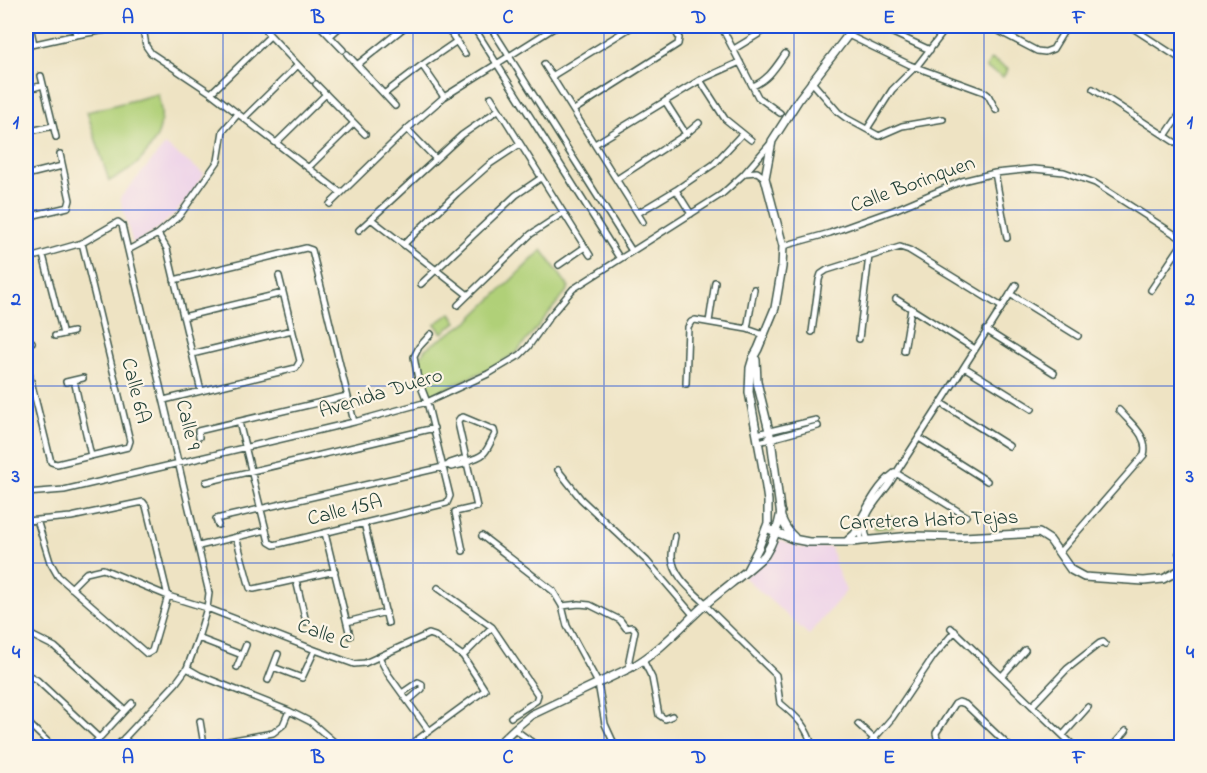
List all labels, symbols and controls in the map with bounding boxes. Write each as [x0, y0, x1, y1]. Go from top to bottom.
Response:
text: A [122, 4, 134, 33]
text: B [310, 4, 325, 33]
text: C [503, 4, 514, 33]
text: D [691, 4, 706, 33]
text: E [883, 4, 895, 33]
text: F [1072, 4, 1086, 33]
text: 1 [13, 109, 20, 138]
text: 1 [1187, 109, 1194, 138]
street label: Calle Borinquen [846, 149, 980, 221]
text: 2 [10, 286, 21, 315]
text: 2 [1184, 286, 1195, 315]
street label: Calle 6A [112, 355, 158, 427]
street label: Avenida Duero [316, 361, 447, 427]
street label: Calle 9 [167, 397, 207, 454]
text: 3 [11, 463, 20, 492]
text: 3 [1185, 463, 1194, 492]
street label: Calle 15A [304, 487, 386, 535]
street label: Carretera Hato Tejas [839, 503, 1019, 539]
street label: Calle C [292, 611, 356, 659]
text: 4 [12, 639, 21, 668]
text: 4 [1186, 639, 1195, 668]
text: A [122, 744, 134, 773]
text: B [310, 744, 325, 773]
text: C [503, 744, 514, 773]
text: D [691, 744, 706, 773]
text: E [883, 744, 895, 773]
text: F [1072, 744, 1086, 773]

